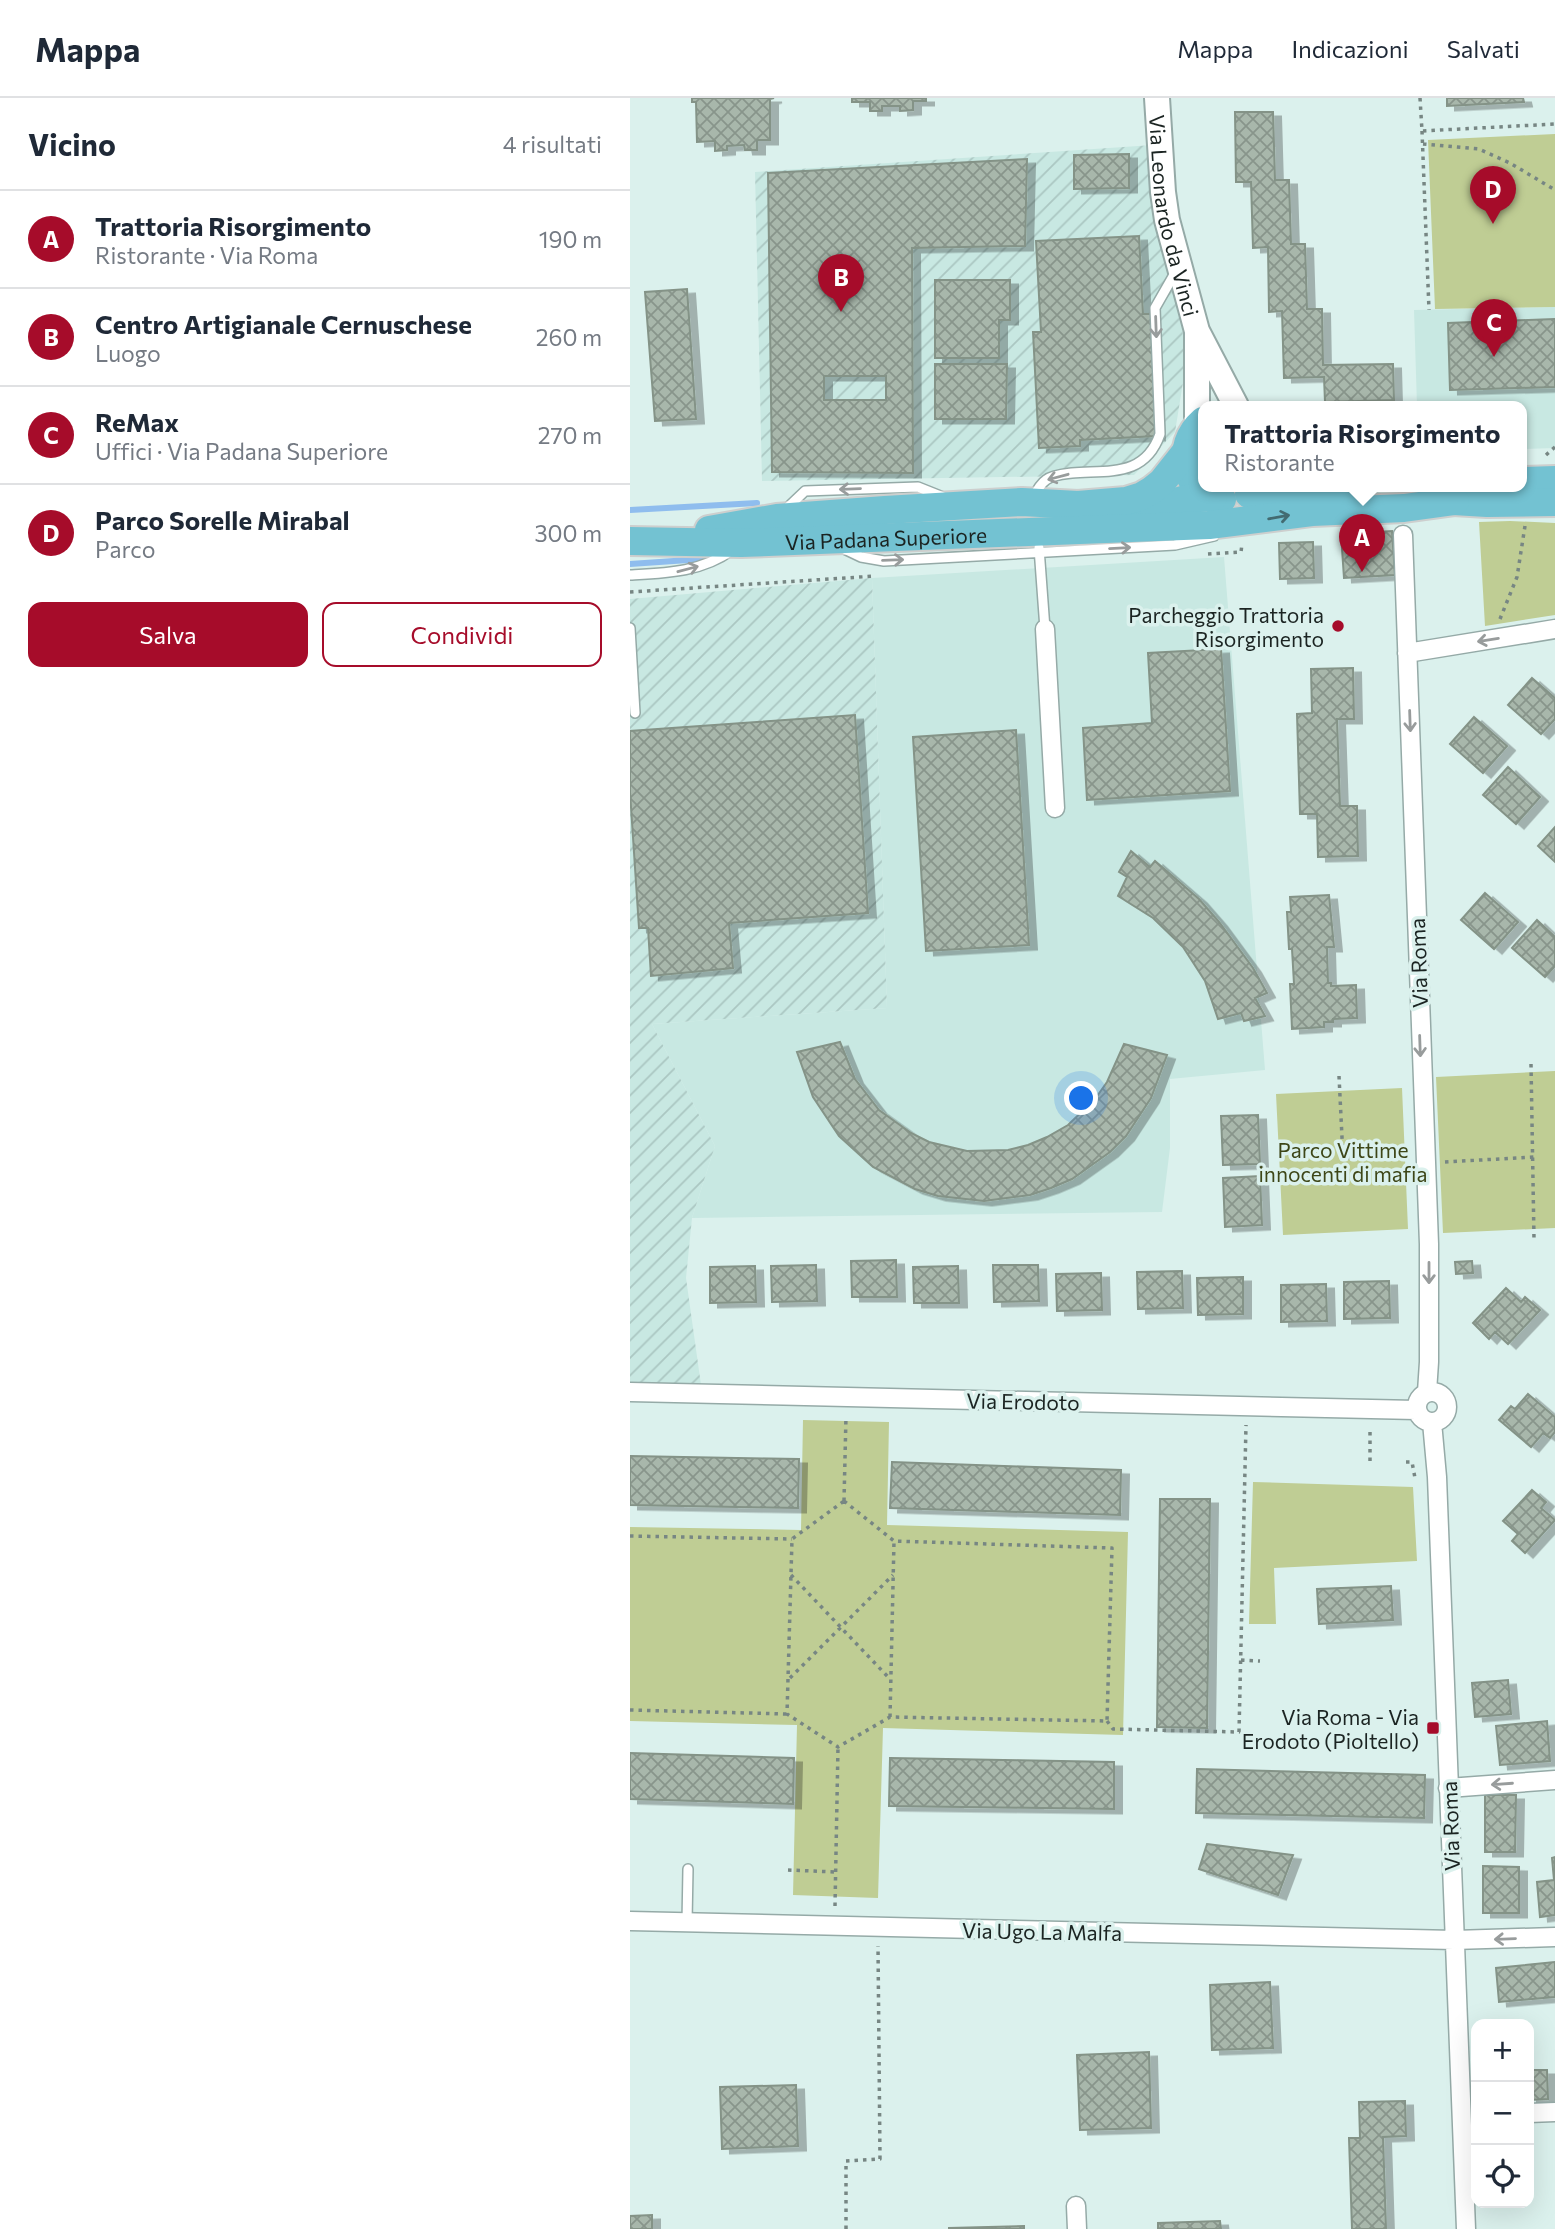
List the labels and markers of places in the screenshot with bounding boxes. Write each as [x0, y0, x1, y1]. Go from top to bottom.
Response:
pin: D [1470, 166, 1516, 224]
pin: B [818, 254, 864, 312]
pin: C [1471, 299, 1517, 357]
pin: A [1339, 514, 1385, 572]
place label: Parcheggio Trattoria Risorgimento [1128, 602, 1324, 651]
marker: Parcheggio Trattoria Risorgimento [1330, 618, 1346, 634]
place label: Via Roma - Via Erodoto (Pioltello) [1242, 1704, 1419, 1753]
marker: Via Roma - Via Erodoto (Pioltello) [1425, 1720, 1441, 1736]

